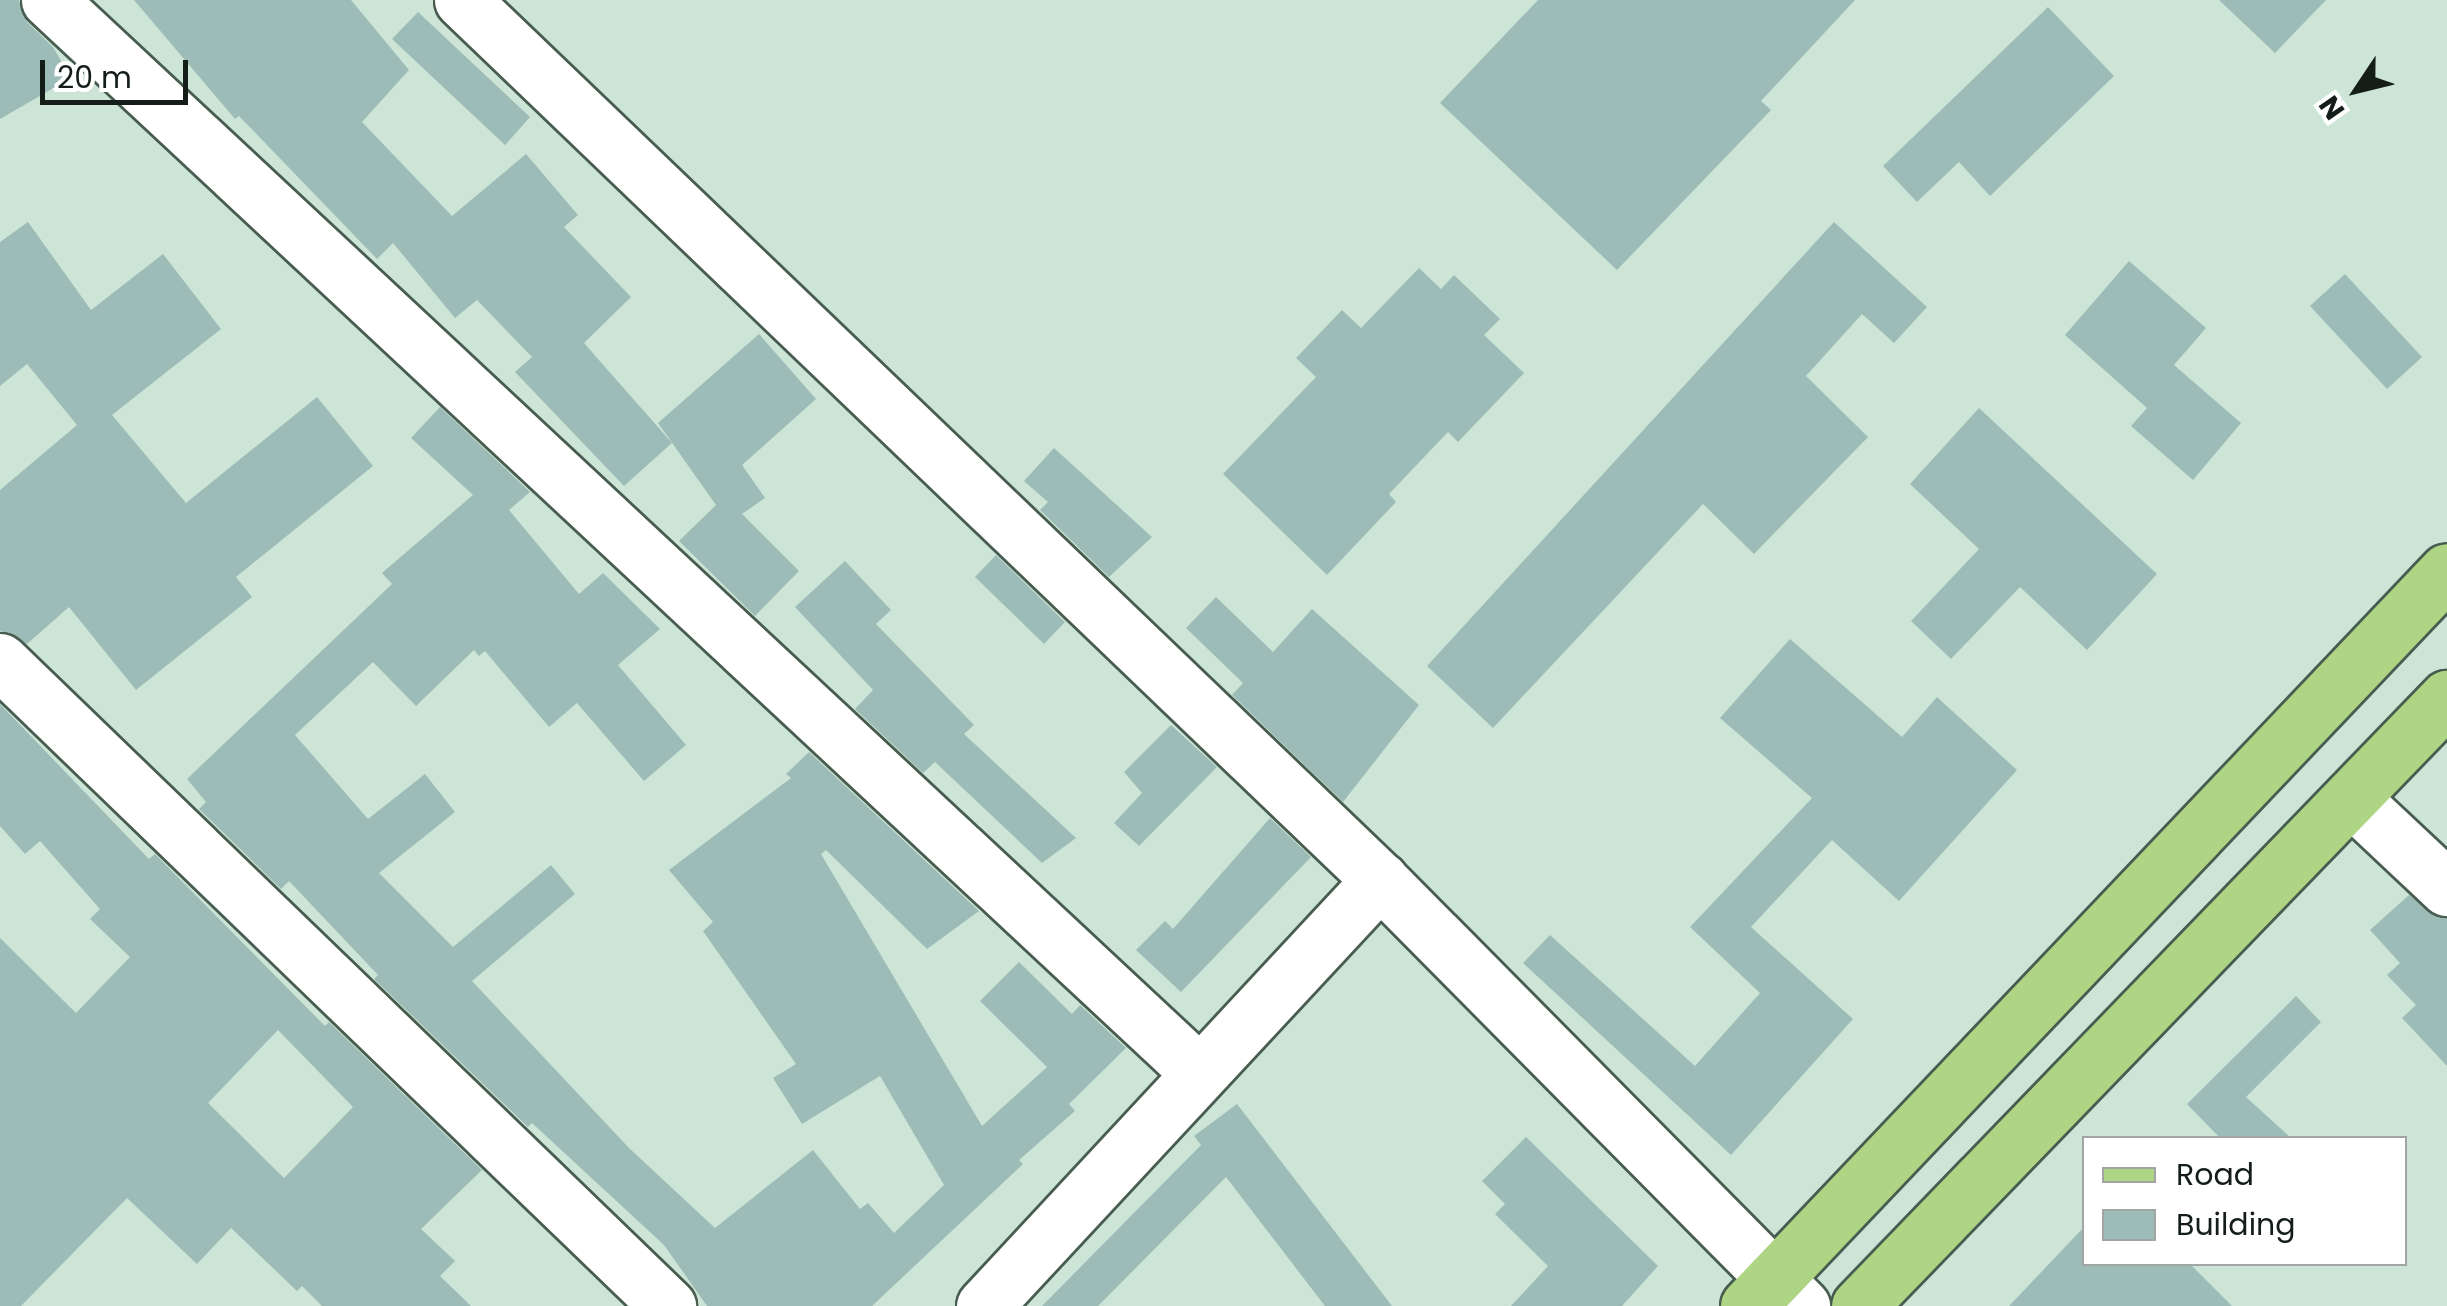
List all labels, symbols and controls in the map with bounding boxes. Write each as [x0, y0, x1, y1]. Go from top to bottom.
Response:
scale bar [45, 40, 192, 102]
north arrow [2307, 40, 2407, 140]
text: 20 m [57, 56, 132, 99]
text: N [2310, 88, 2354, 127]
legend [2082, 1136, 2407, 1266]
text: Road [2176, 1153, 2254, 1196]
text: Building [2176, 1203, 2296, 1246]

